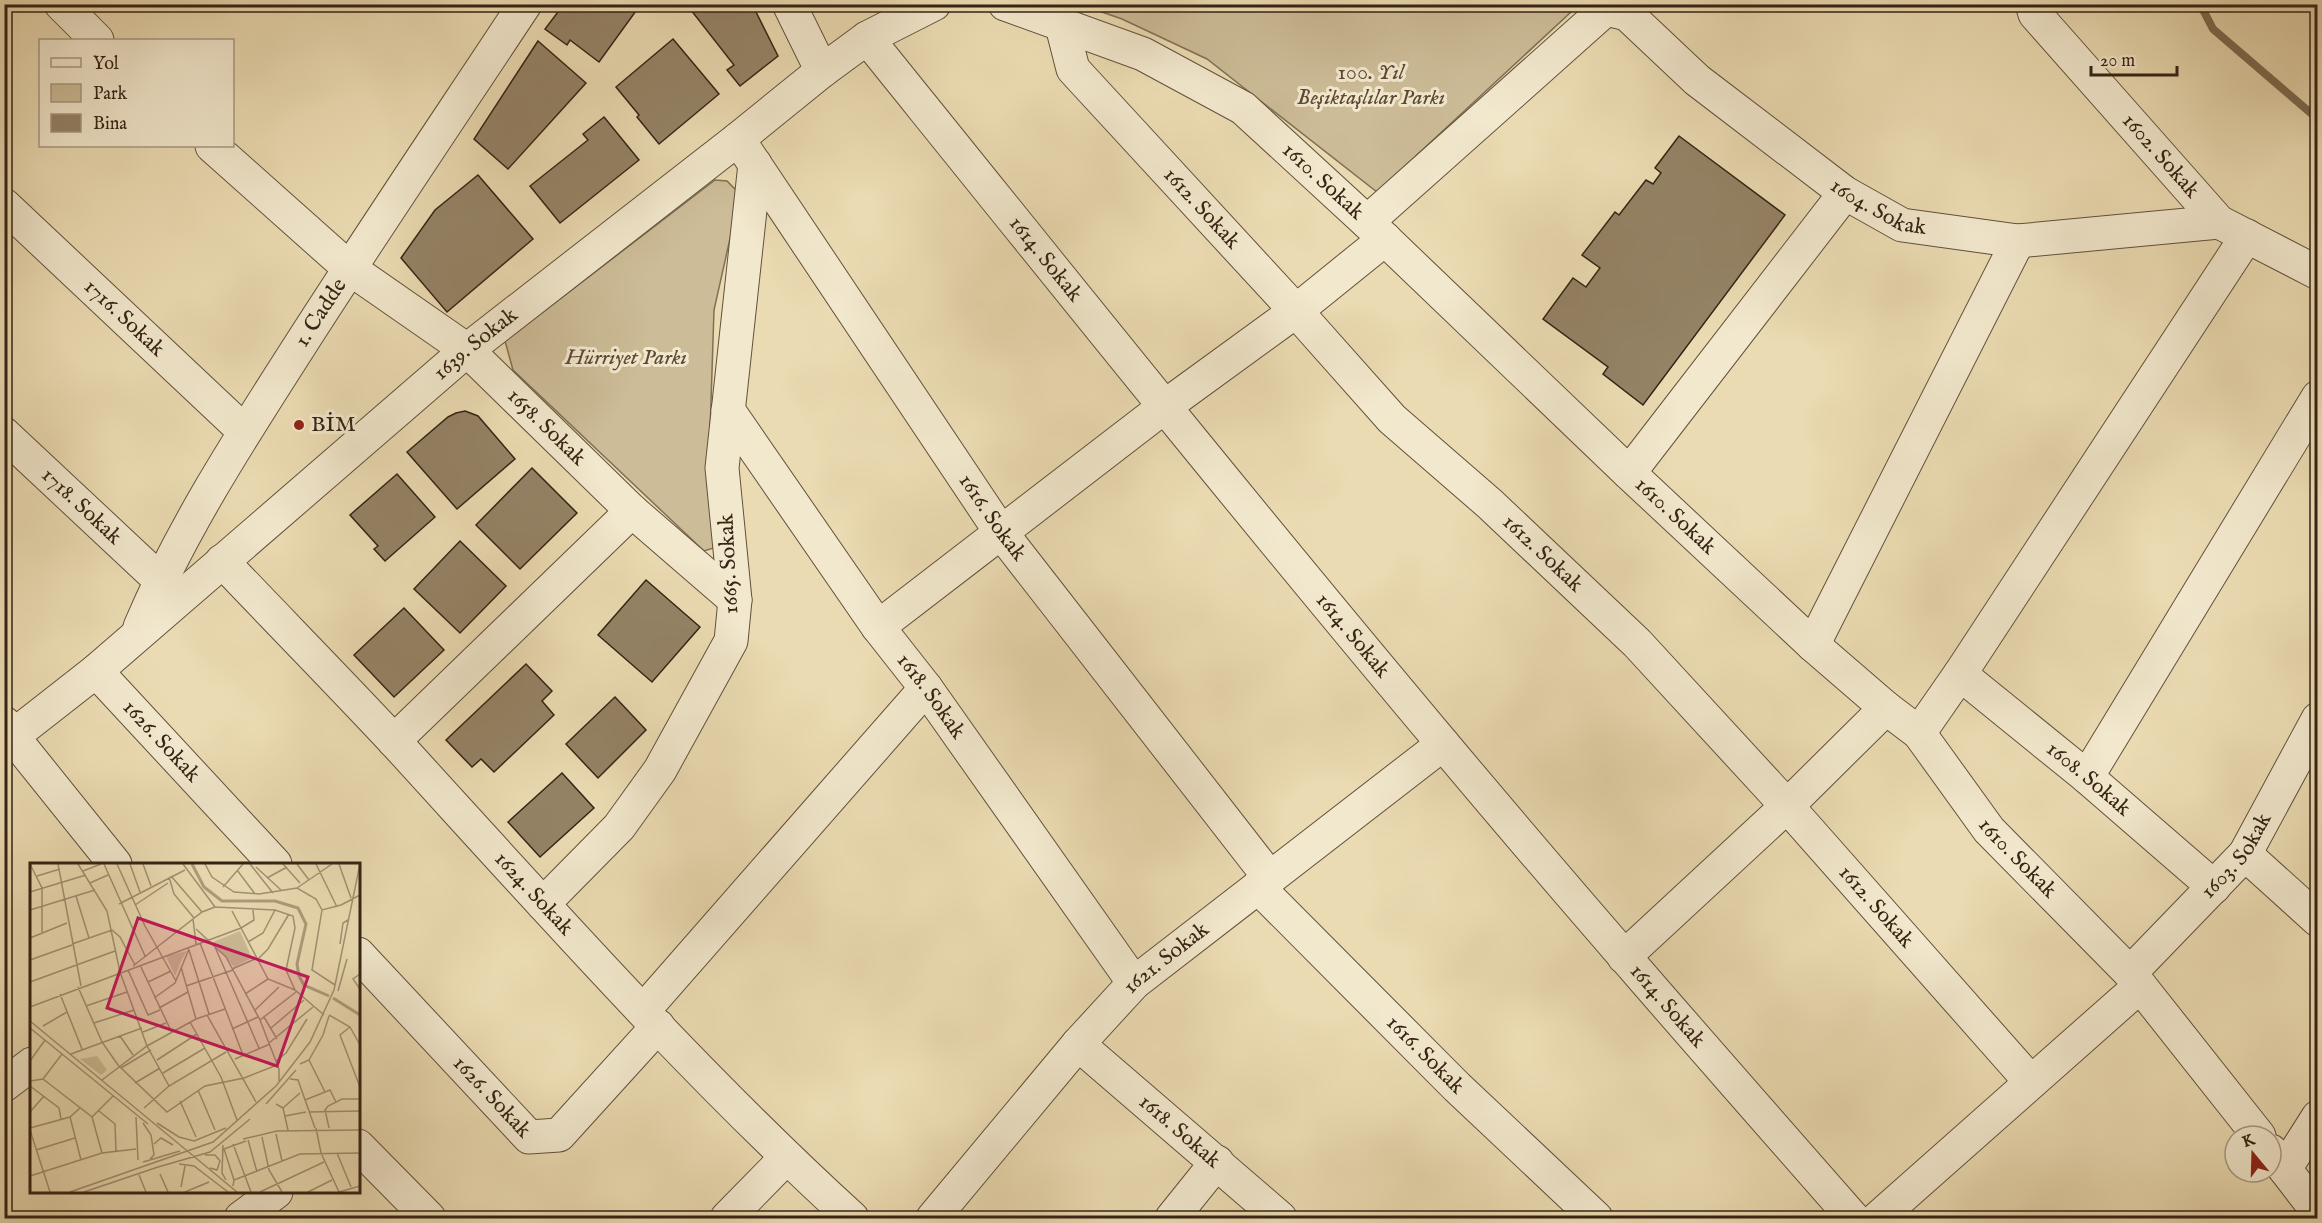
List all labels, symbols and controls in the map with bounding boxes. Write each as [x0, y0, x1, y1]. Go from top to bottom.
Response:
legend [39, 39, 234, 147]
scale bar [2091, 39, 2176, 77]
text: 20 m [2100, 50, 2135, 73]
text: Yol [93, 53, 119, 76]
park label: 100. Yıl Beşiktaşlılar Parkı [1297, 59, 1445, 112]
text: Park [93, 83, 128, 106]
street label: 1602. Sokak [2116, 108, 2206, 204]
text: Bina [93, 113, 127, 136]
street label: 1610. Sokak [1276, 137, 1370, 226]
street label: 1612. Sokak [1157, 162, 1246, 255]
street label: 1604. Sokak [1824, 172, 1928, 242]
street label: 1614. Sokak [1002, 210, 1088, 308]
street label: 1716. Sokak [78, 273, 171, 363]
street label: 1. Cadde [288, 273, 353, 353]
street label: 1639. Sokak [428, 301, 524, 387]
park label: Hürriyet Parkı [564, 344, 687, 372]
street label: 1658. Sokak [501, 383, 592, 472]
place label: BİM [311, 411, 356, 439]
marker: BİM [292, 418, 306, 432]
street label: 1718. Sokak [35, 462, 128, 551]
street label: 1616. Sokak [952, 469, 1033, 567]
street label: 1610. Sokak [1628, 471, 1722, 561]
street label: 1612. Sokak [1496, 509, 1589, 599]
street label: 1665. Sokak [712, 513, 746, 615]
street label: 1614. Sokak [1309, 587, 1396, 684]
street label: 1618. Sokak [890, 648, 972, 745]
street label: 1626. Sokak [116, 694, 207, 789]
street label: 1608. Sokak [2040, 735, 2137, 823]
street label: 1603. Sokak [2195, 808, 2279, 905]
street label: 1610. Sokak [1971, 813, 2063, 905]
street label: 1624. Sokak [488, 846, 579, 942]
street label: 1612. Sokak [1832, 859, 1920, 954]
inset map [30, 863, 360, 1193]
street label: 1621. Sokak [1117, 916, 1215, 1000]
street label: 1614. Sokak [1623, 958, 1712, 1054]
street label: 1616. Sokak [1380, 1010, 1471, 1101]
street label: 1626. Sokak [447, 1050, 537, 1144]
street label: 1618. Sokak [1133, 1088, 1227, 1175]
north arrow [2223, 1124, 2283, 1184]
text: K [2240, 1130, 2259, 1153]

